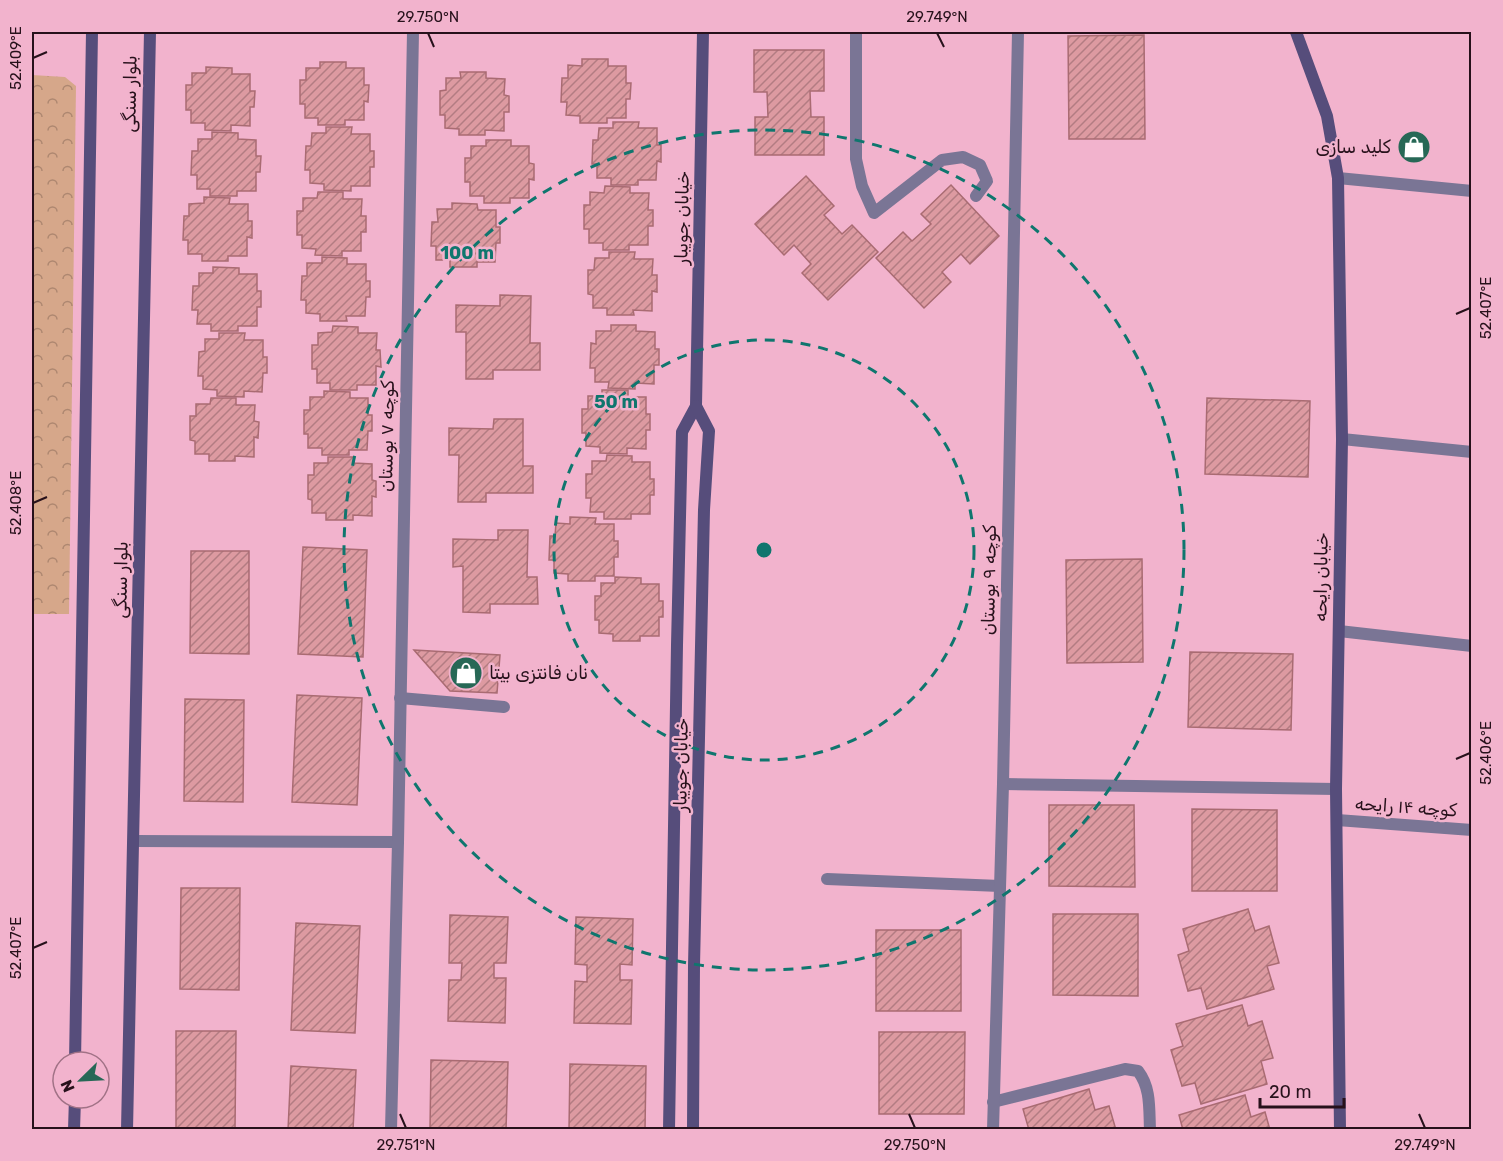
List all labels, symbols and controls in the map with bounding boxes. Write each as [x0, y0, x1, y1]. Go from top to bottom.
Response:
text: 29.750°N [397, 8, 459, 26]
text: 29.749°N [906, 8, 968, 26]
text: 52.409°E [7, 26, 25, 90]
street label: بلوار سنگی [118, 55, 142, 133]
shop icon: کلید سازی [1396, 129, 1432, 165]
place label: کلید سازی [1316, 136, 1391, 158]
street label: خیابان جویبار [670, 171, 694, 266]
text: 100 m [440, 242, 494, 264]
text: 52.407°E [1477, 277, 1495, 339]
street label: کوچه ۷ بوستان [375, 380, 399, 492]
text: 50 m [594, 391, 638, 413]
text: 52.408°E [7, 471, 25, 535]
street label: کوچه ۹ بوستان [977, 525, 1001, 635]
street label: خیابان رایحه [1309, 532, 1333, 622]
centre of rings [754, 540, 774, 560]
street label: بلوار سنگی [109, 541, 133, 619]
shop icon: نان فانتزی بیتا [448, 655, 484, 691]
place label: نان فانتزی بیتا [489, 662, 588, 684]
street label: خیابان جویبار [669, 718, 693, 813]
text: 52.406°E [1477, 721, 1495, 785]
street label: کوچه ۱۴ رایحه [1354, 792, 1458, 822]
text: 52.407°E [7, 917, 25, 979]
north arrow [51, 1050, 111, 1110]
scale bar [1260, 1071, 1344, 1109]
text: N [57, 1077, 79, 1095]
text: 20 m [1269, 1081, 1311, 1103]
text: 29.751°N [376, 1136, 436, 1154]
text: 29.750°N [884, 1136, 946, 1154]
text: 29.749°N [1394, 1136, 1456, 1154]

